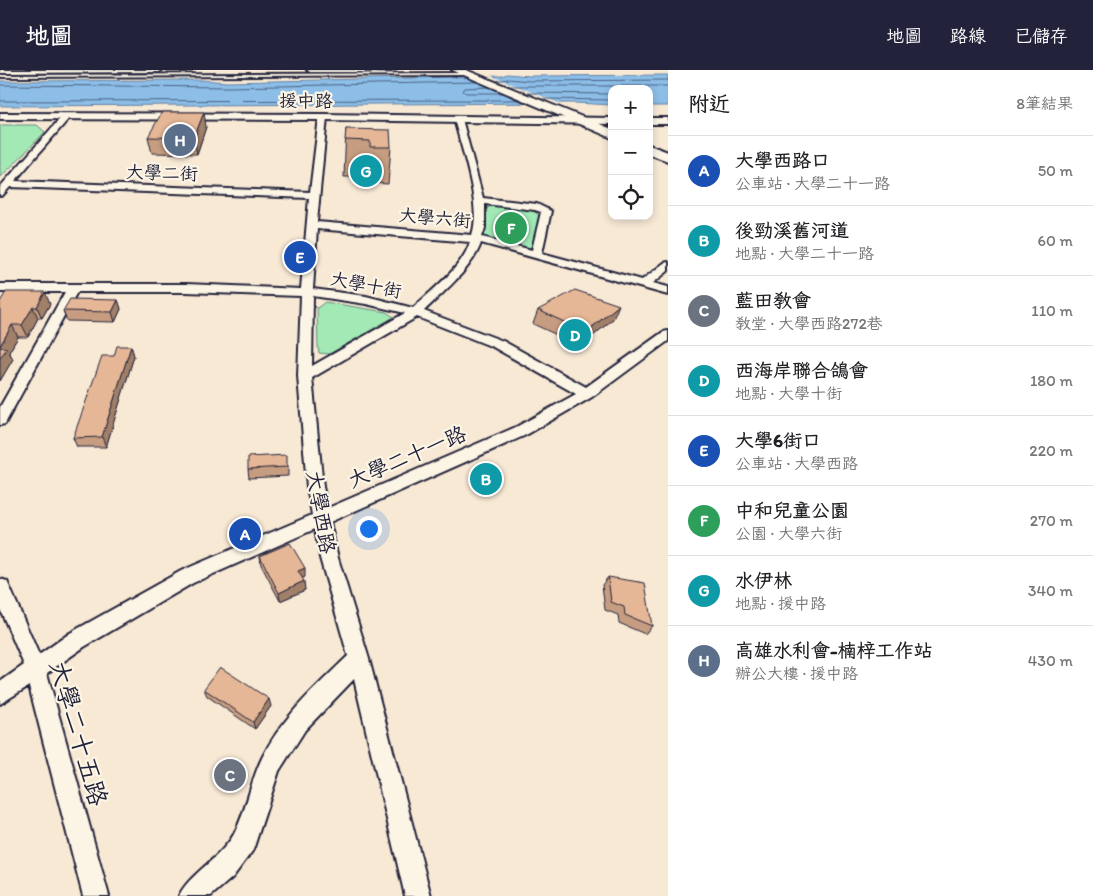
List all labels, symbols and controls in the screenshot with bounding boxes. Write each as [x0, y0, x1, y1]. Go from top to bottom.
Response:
text: 地圖 [25, 21, 73, 50]
text: 地圖 [886, 25, 922, 47]
text: 路線 [950, 25, 986, 47]
text: 已儲存 [1014, 25, 1068, 47]
map controls [608, 85, 653, 220]
button: + [608, 85, 653, 130]
street label: 援中路 [279, 90, 333, 112]
text: 附近 [688, 91, 730, 116]
text: 8筆結果 [1016, 94, 1073, 113]
pin: H [164, 121, 196, 159]
button: − [608, 130, 653, 175]
text: 大學西路口 [735, 149, 830, 172]
pin: G [350, 152, 382, 190]
street label: 大學二街 [126, 161, 198, 185]
text: A [699, 161, 709, 180]
text: 50 m [1038, 161, 1073, 180]
text: 公車站 · 大學二十一路 [735, 174, 890, 193]
button: locate [608, 175, 653, 220]
street label: 大學六街 [398, 204, 472, 232]
pin: F [495, 209, 527, 247]
text: 後勁溪舊河道 [735, 219, 849, 242]
text: B [699, 231, 709, 250]
text: 60 m [1038, 231, 1073, 250]
pin: E [284, 238, 316, 276]
text: 地點 · 大學二十一路 [735, 244, 874, 263]
street label: 大學十街 [329, 267, 403, 303]
text: 藍田教會 [735, 289, 811, 312]
text: C [699, 301, 709, 320]
text: 110 m [1031, 301, 1073, 320]
text: 教堂 · 大學西路272巷 [735, 314, 883, 333]
pin: D [559, 316, 591, 354]
text: 西海岸聯合鴿會 [735, 359, 868, 382]
text: D [699, 371, 709, 390]
text: 180 m [1030, 371, 1073, 390]
text: 地點 · 大學十街 [735, 384, 842, 403]
street label: 大學二十一路 [344, 420, 470, 493]
text: 大學6街口 [735, 429, 821, 452]
text: E [700, 441, 708, 460]
text: 220 m [1029, 441, 1073, 460]
text: 公車站 · 大學西路 [735, 454, 858, 473]
pin: B [470, 460, 502, 498]
street label: 大學西路 [302, 468, 341, 555]
text: 中和兒童公園 [735, 499, 849, 522]
text: F [700, 511, 708, 530]
text: 270 m [1030, 511, 1073, 530]
pin: A [229, 515, 261, 553]
your location [356, 516, 382, 542]
text: 公園 · 大學六街 [735, 524, 842, 543]
text: 水伊林 [735, 569, 792, 592]
text: G [698, 581, 710, 600]
text: 340 m [1028, 581, 1073, 600]
text: 地點 · 援中路 [735, 594, 826, 613]
text: 高雄水利會-楠梓工作站 [735, 639, 933, 662]
text: H [698, 651, 710, 670]
text: 430 m [1028, 651, 1073, 670]
street label: 大學二十五路 [44, 657, 114, 809]
text: 辦公大樓 · 援中路 [735, 664, 858, 683]
pin: C [214, 756, 246, 794]

